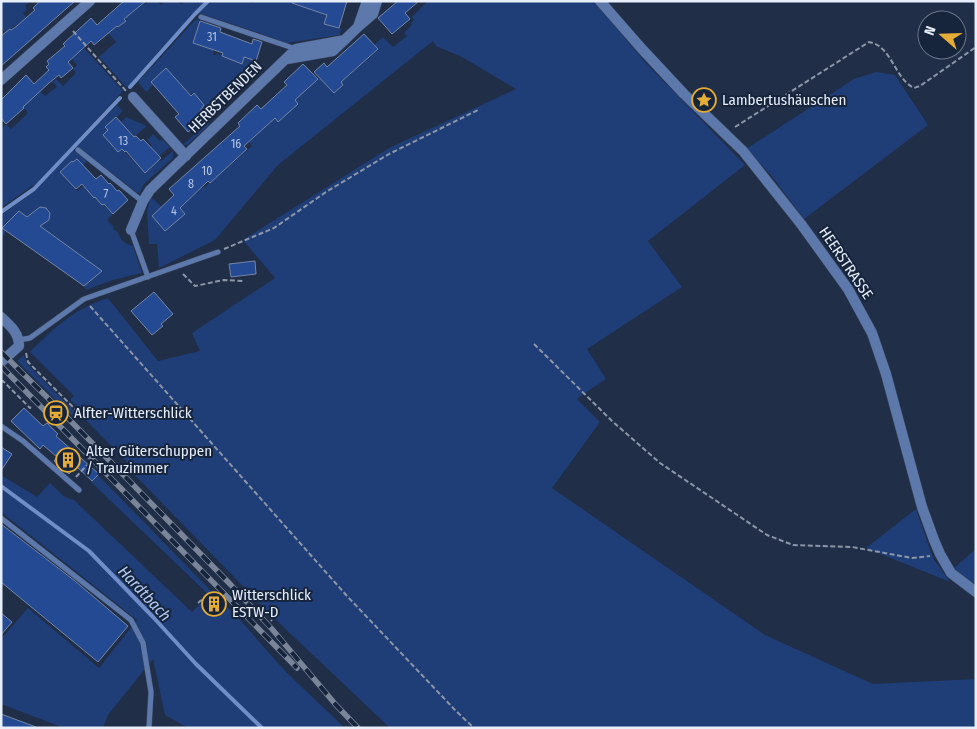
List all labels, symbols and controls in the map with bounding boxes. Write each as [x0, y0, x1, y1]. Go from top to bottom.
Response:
north arrow [917, 10, 967, 60]
text: N [921, 24, 940, 38]
house number: 31 [207, 30, 217, 44]
street label: HERBSTBENDEN [184, 57, 266, 137]
place icon: Lambertushäuschen [691, 87, 717, 113]
place label: Lambertushäuschen [722, 91, 846, 109]
house number: 13 [118, 134, 128, 148]
house number: 16 [231, 137, 241, 151]
house number: 10 [202, 164, 212, 178]
house number: 8 [188, 177, 194, 191]
house number: 7 [104, 187, 109, 201]
house number: 4 [171, 204, 177, 218]
street label: HEERSTRASSE [815, 224, 877, 302]
station icon: Alfter-Witterschlick [43, 400, 69, 426]
place label: Alfter-Witterschlick [74, 404, 192, 422]
place label: Alter Güterschuppen / Trauzimmer [86, 442, 212, 477]
building icon: Alter Güterschuppen / Trauzimmer [55, 447, 81, 473]
water label: Hardtbach [114, 562, 175, 625]
place label: Witterschlick ESTW-D [232, 586, 311, 621]
building icon: Witterschlick ESTW-D [201, 591, 227, 617]

